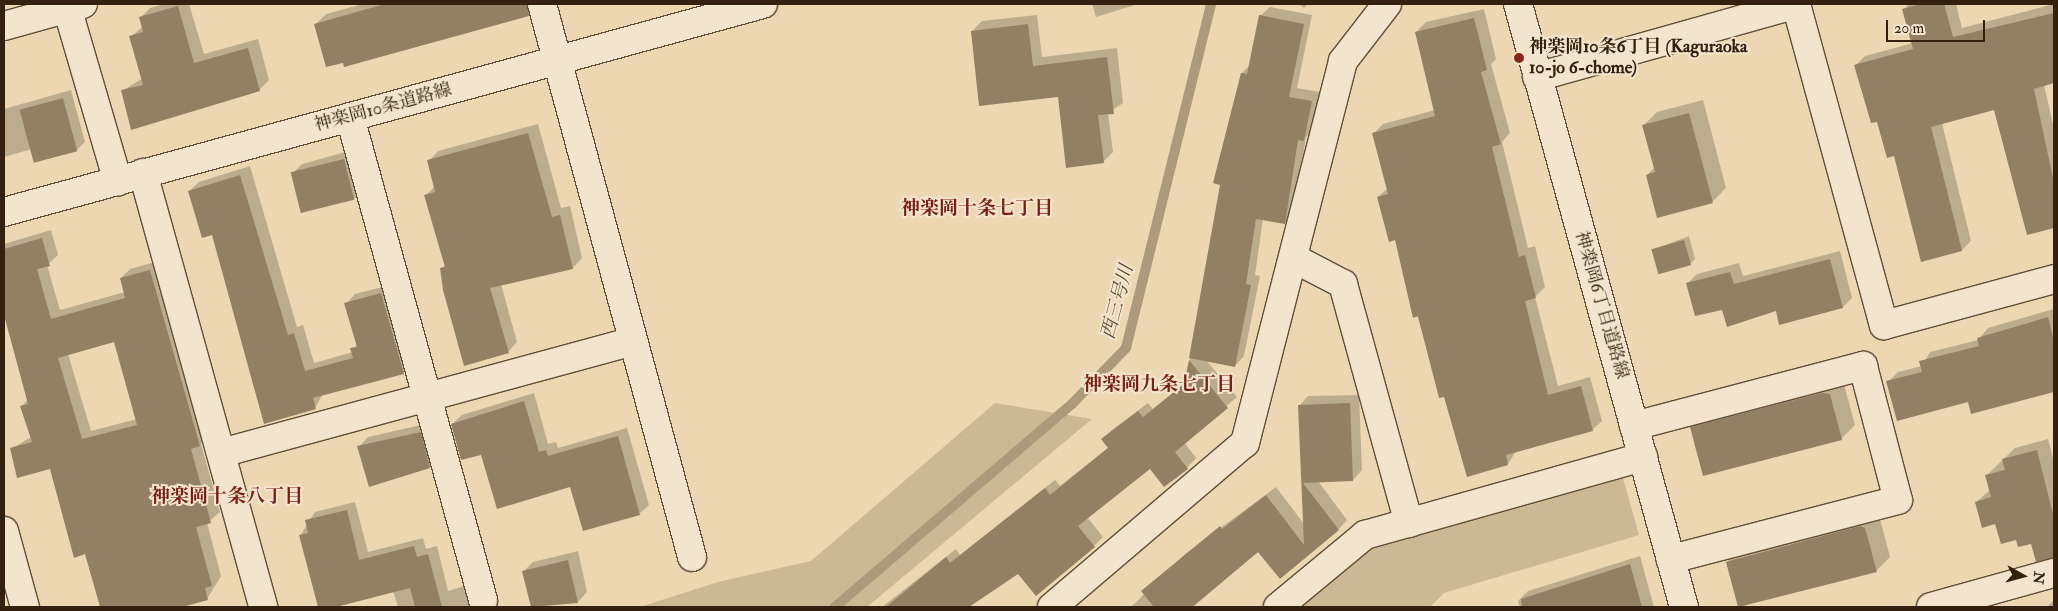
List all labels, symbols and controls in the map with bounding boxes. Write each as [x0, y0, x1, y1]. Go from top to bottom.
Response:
scale bar [1888, 10, 1987, 42]
text: 20 m [1894, 19, 1924, 38]
place label: 神楽岡10条6丁目 (Kaguraoka 10-jo 6-chome) [1529, 37, 1747, 80]
marker: 神楽岡10条6丁目 (Kaguraoka 10-jo 6-chome) [1513, 52, 1525, 64]
street label: 神楽岡10条道路線 [312, 79, 454, 137]
district label: 神楽岡十条七丁目 [901, 198, 1053, 220]
street label: 神楽岡6丁目道路線 [1570, 228, 1632, 382]
water label: 西三号川 [1097, 262, 1139, 342]
district label: 神楽岡九条七丁目 [1083, 374, 1235, 396]
district label: 神楽岡十条八丁目 [151, 486, 303, 508]
north arrow [1998, 551, 2048, 601]
text: N [2029, 571, 2048, 585]

